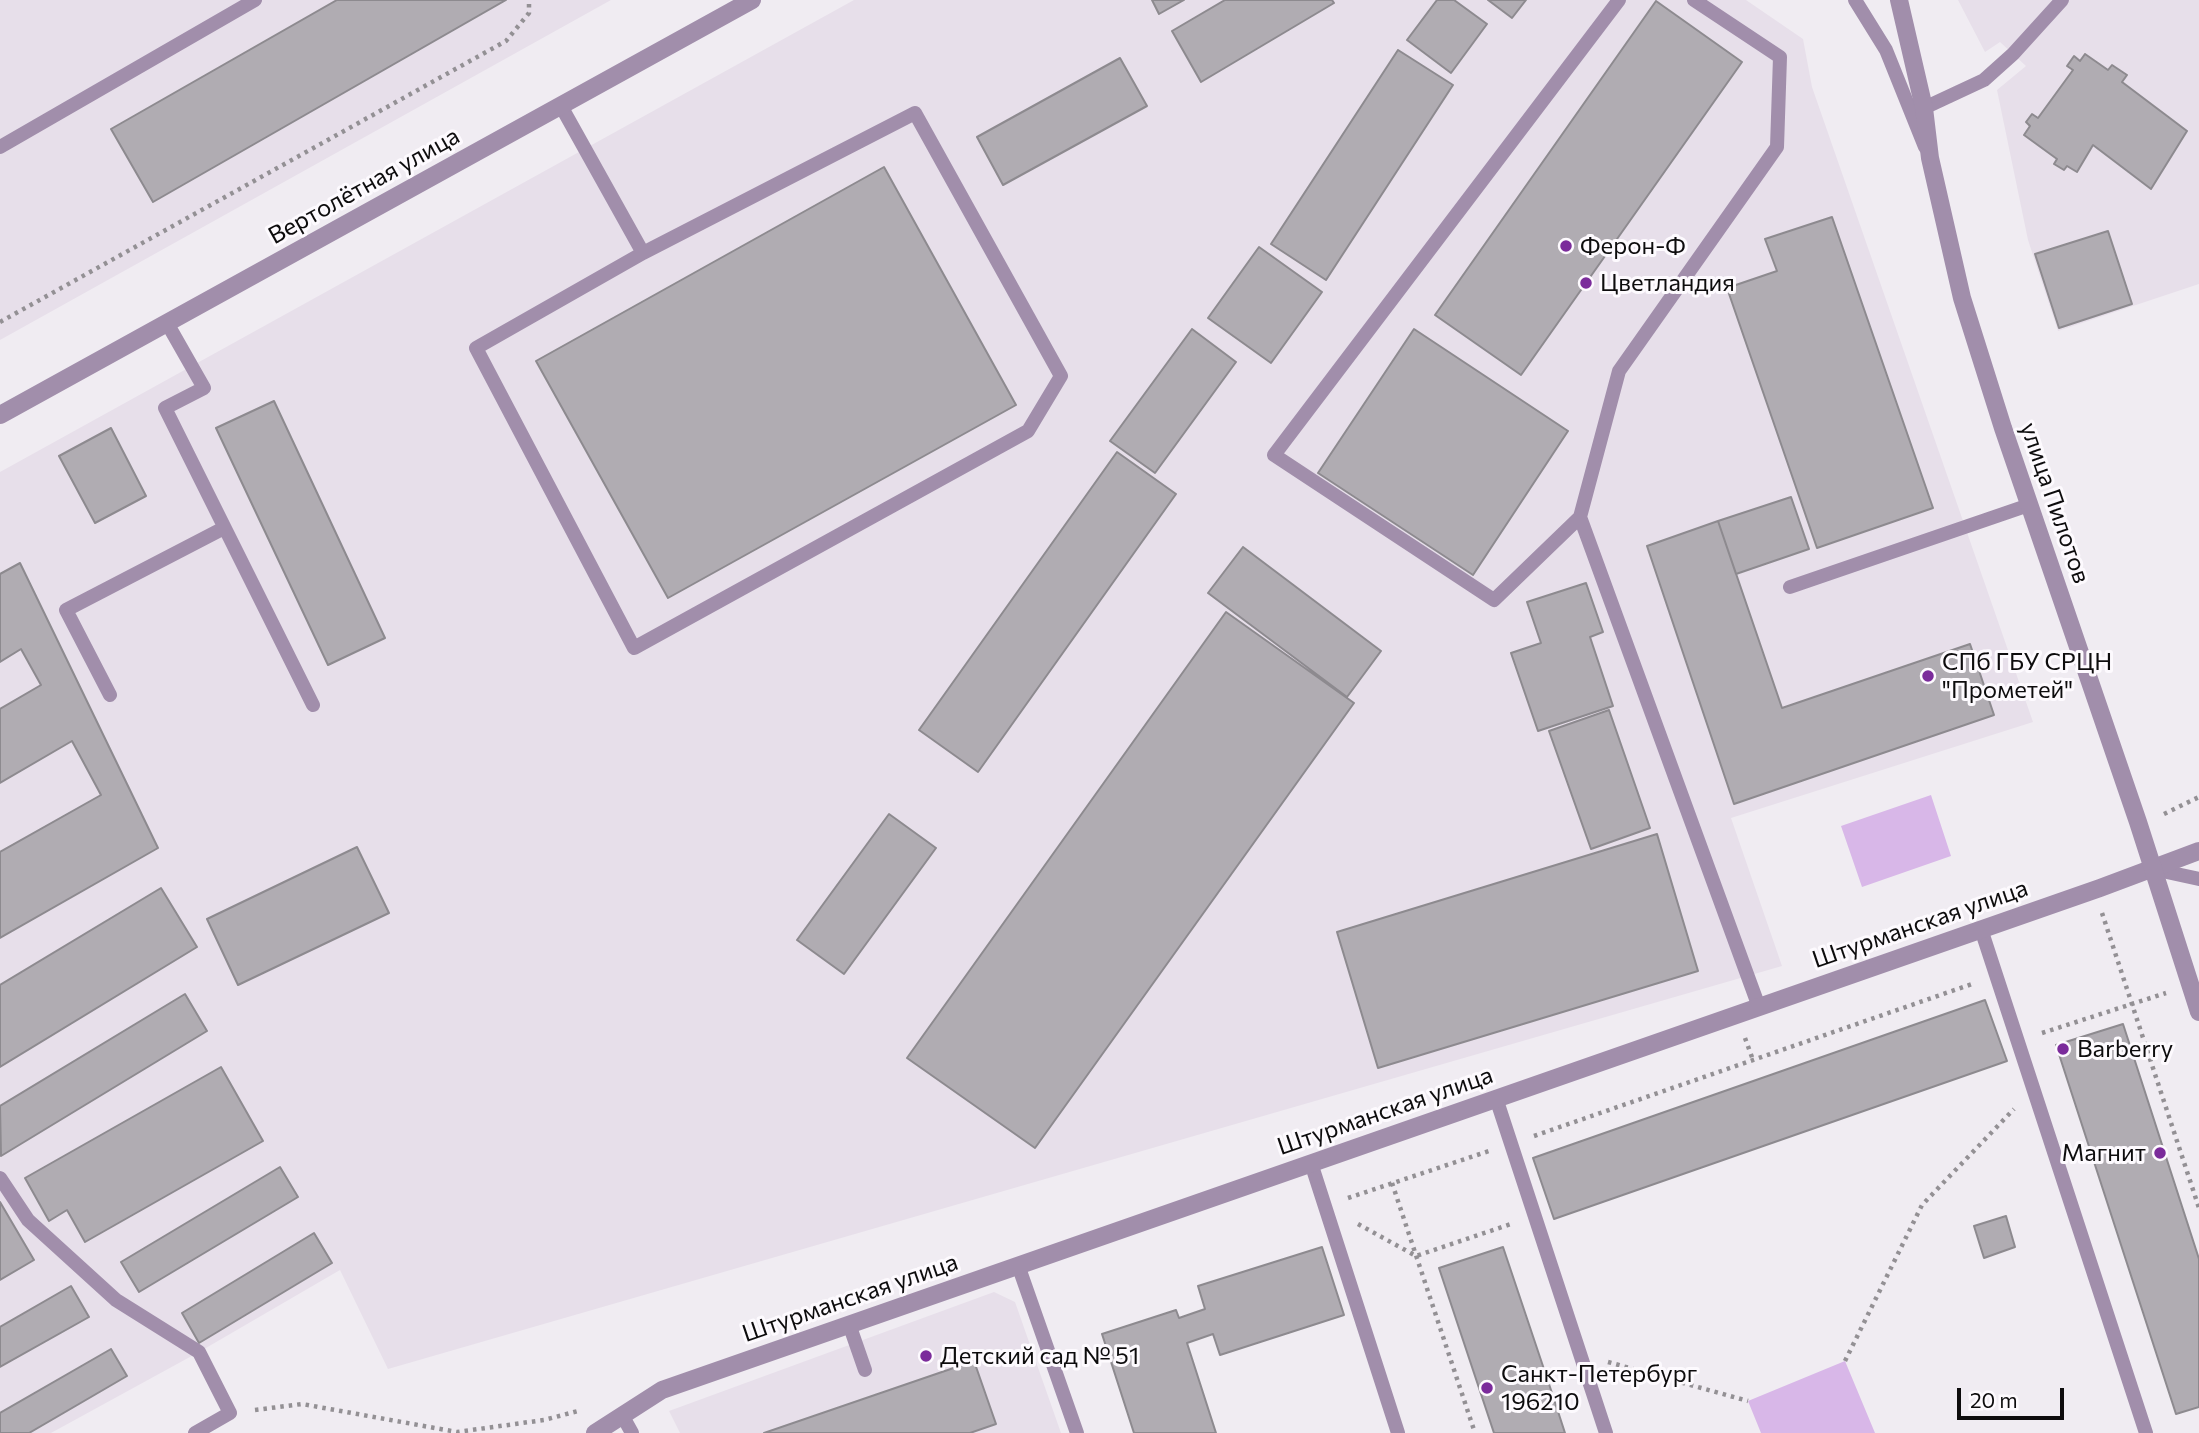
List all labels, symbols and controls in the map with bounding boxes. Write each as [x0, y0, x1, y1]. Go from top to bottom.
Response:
street label: Вертолётная улица [263, 122, 465, 250]
place label: Ферон-Ф [1580, 232, 1686, 260]
marker: Ферон-Ф [1558, 238, 1574, 254]
place label: Цветландия [1600, 269, 1735, 297]
marker: Цветландия [1578, 275, 1594, 291]
street label: улица Пилотов [2014, 419, 2096, 587]
place label: СПб ГБУ СРЦН "Прометей" [1942, 648, 2112, 704]
marker: СПб ГБУ СРЦН "Прометей" [1920, 668, 1936, 684]
street label: Штурманская улица [1808, 874, 2032, 974]
place label: Barberry [2077, 1035, 2173, 1063]
marker: Barberry [2055, 1041, 2071, 1057]
street label: Штурманская улица [1273, 1061, 1497, 1161]
place label: Магнит [2062, 1139, 2146, 1167]
marker: Магнит [2152, 1145, 2168, 1161]
street label: Штурманская улица [738, 1248, 962, 1348]
place label: Детский сад № 51 [940, 1342, 1139, 1370]
marker: Детский сад № 51 [918, 1348, 934, 1364]
place label: Санкт-Петербург 196210 [1501, 1360, 1697, 1416]
scale bar [1961, 1374, 2068, 1418]
marker: Санкт-Петербург 196210 [1479, 1380, 1495, 1396]
text: 20 m [1970, 1387, 2018, 1412]

